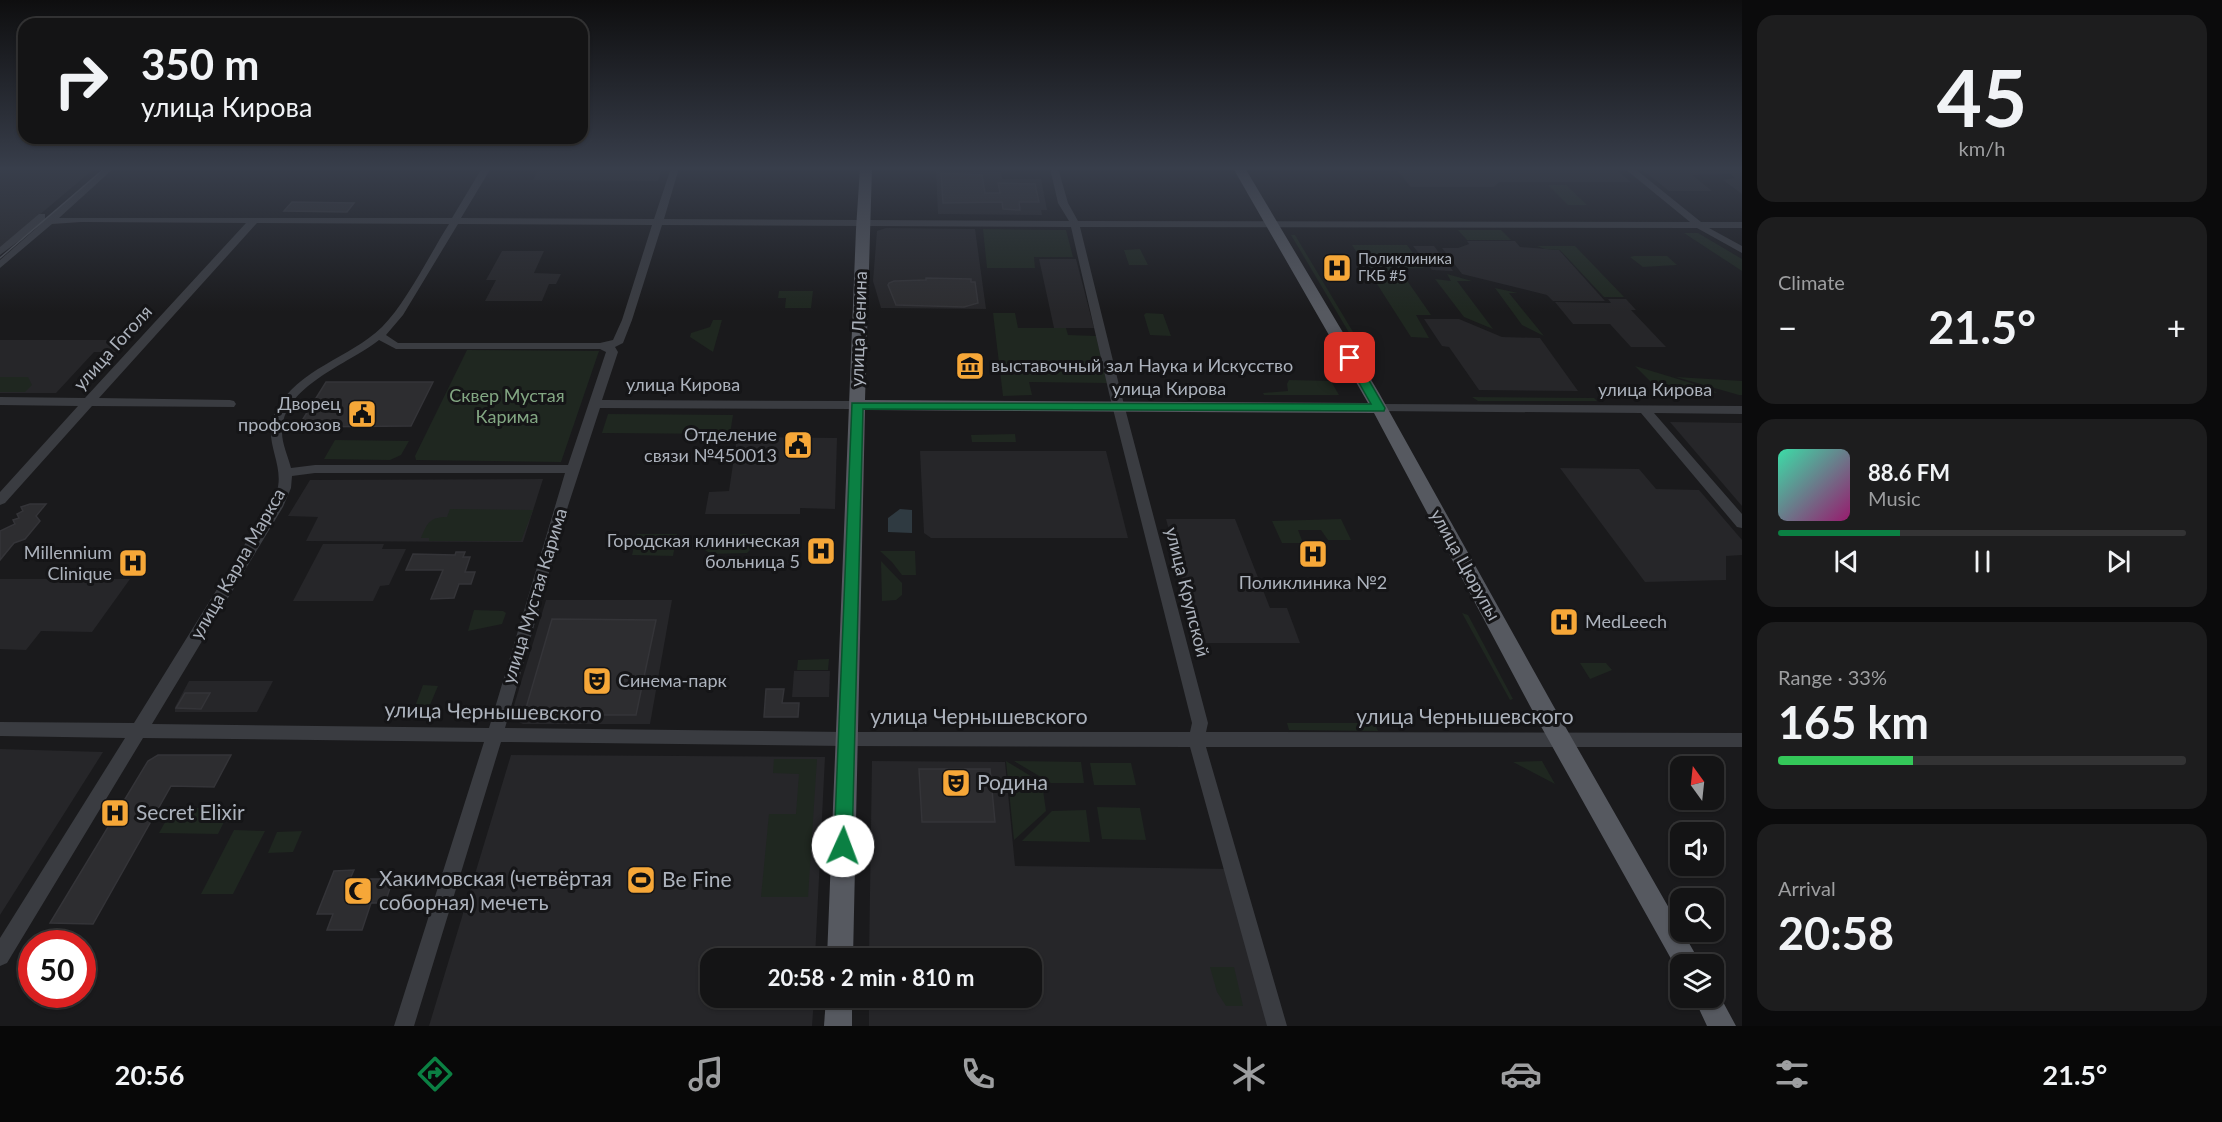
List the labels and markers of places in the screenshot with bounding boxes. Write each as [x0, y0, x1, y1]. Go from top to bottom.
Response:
place label: Поликлиника ГКБ #5 [1358, 249, 1452, 284]
hospital icon: Поликлиника ГКБ #5 [1321, 252, 1353, 284]
pin [1324, 332, 1375, 383]
museum icon: выставочный зал Наука и Искусство [954, 350, 986, 382]
place label: выставочный зал Наука и Искусство [991, 354, 1293, 376]
place label: Дворец профсоюзов [238, 392, 341, 435]
public building icon: Дворец профсоюзов [346, 398, 378, 430]
place label: Отделение связи №450013 [644, 423, 777, 466]
public building icon: Отделение связи №450013 [782, 429, 814, 461]
place label: Городская клиническая больница 5 [607, 529, 800, 572]
hospital icon: Городская клиническая больница 5 [805, 535, 837, 567]
hospital icon: Поликлиника №2 [1297, 538, 1329, 570]
place label: Millennium Clinique [24, 541, 112, 584]
hospital icon: Millennium Clinique [117, 547, 149, 579]
place label: Поликлиника №2 [1239, 571, 1387, 593]
hospital icon: MedLeech [1548, 606, 1580, 638]
place label: MedLeech [1585, 610, 1667, 632]
theatre icon: Синема-парк [581, 665, 613, 697]
place label: Синема-парк [618, 669, 727, 691]
theatre icon: Родина [940, 767, 972, 799]
place label: Родина [977, 769, 1048, 794]
hospital icon: Secret Elixir [99, 797, 131, 829]
place label: Secret Elixir [136, 799, 245, 824]
sports icon: Be Fine [625, 864, 657, 896]
place label: Хакимовская (четвёртая соборная) мечеть [379, 865, 612, 914]
place label: Be Fine [662, 866, 732, 891]
mosque icon: Хакимовская (четвёртая соборная) мечеть [342, 875, 374, 907]

